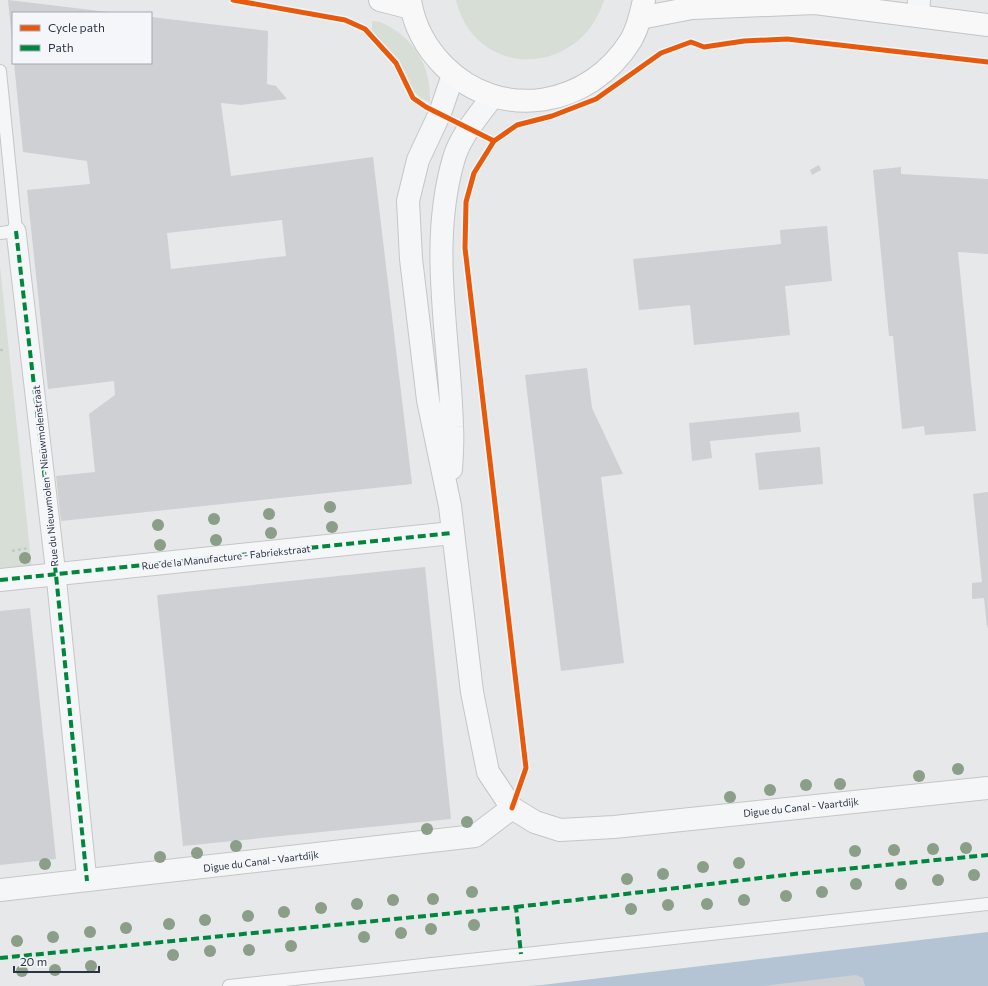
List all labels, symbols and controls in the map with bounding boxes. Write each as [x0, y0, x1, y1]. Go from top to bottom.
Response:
legend [12, 12, 152, 64]
text: Cycle path [48, 20, 105, 34]
text: Path [48, 40, 74, 54]
street label: Rue du Nieuwmolen - Nieuwmolenstraat [30, 385, 60, 567]
street label: Rue de la Manufacture - Fabriekstraat [141, 542, 311, 572]
street label: Digue du Canal - Vaartdijk [743, 795, 860, 819]
street label: Digue du Canal - Vaartdijk [203, 848, 320, 874]
scale bar [14, 948, 99, 974]
text: 20 m [20, 954, 47, 968]

